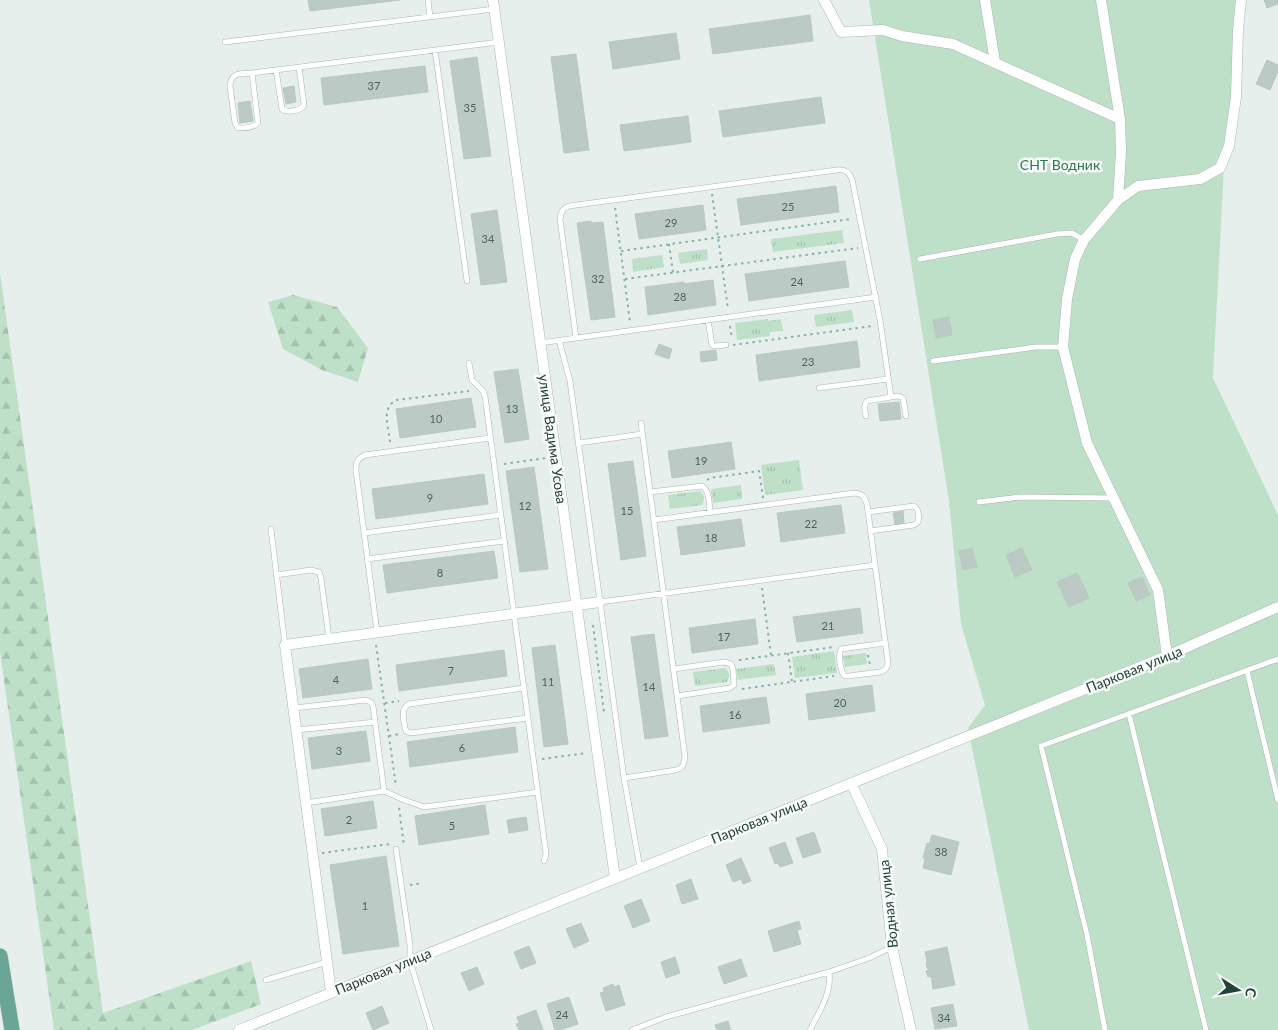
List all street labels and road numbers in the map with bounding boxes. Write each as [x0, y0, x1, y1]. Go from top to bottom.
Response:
street label: улица Вадима Усова [535, 373, 571, 505]
street label: Парковая улица [1083, 642, 1185, 696]
street label: Парковая улица [708, 793, 810, 847]
street label: Водная улица [875, 859, 901, 949]
street label: Парковая улица [332, 944, 434, 998]

